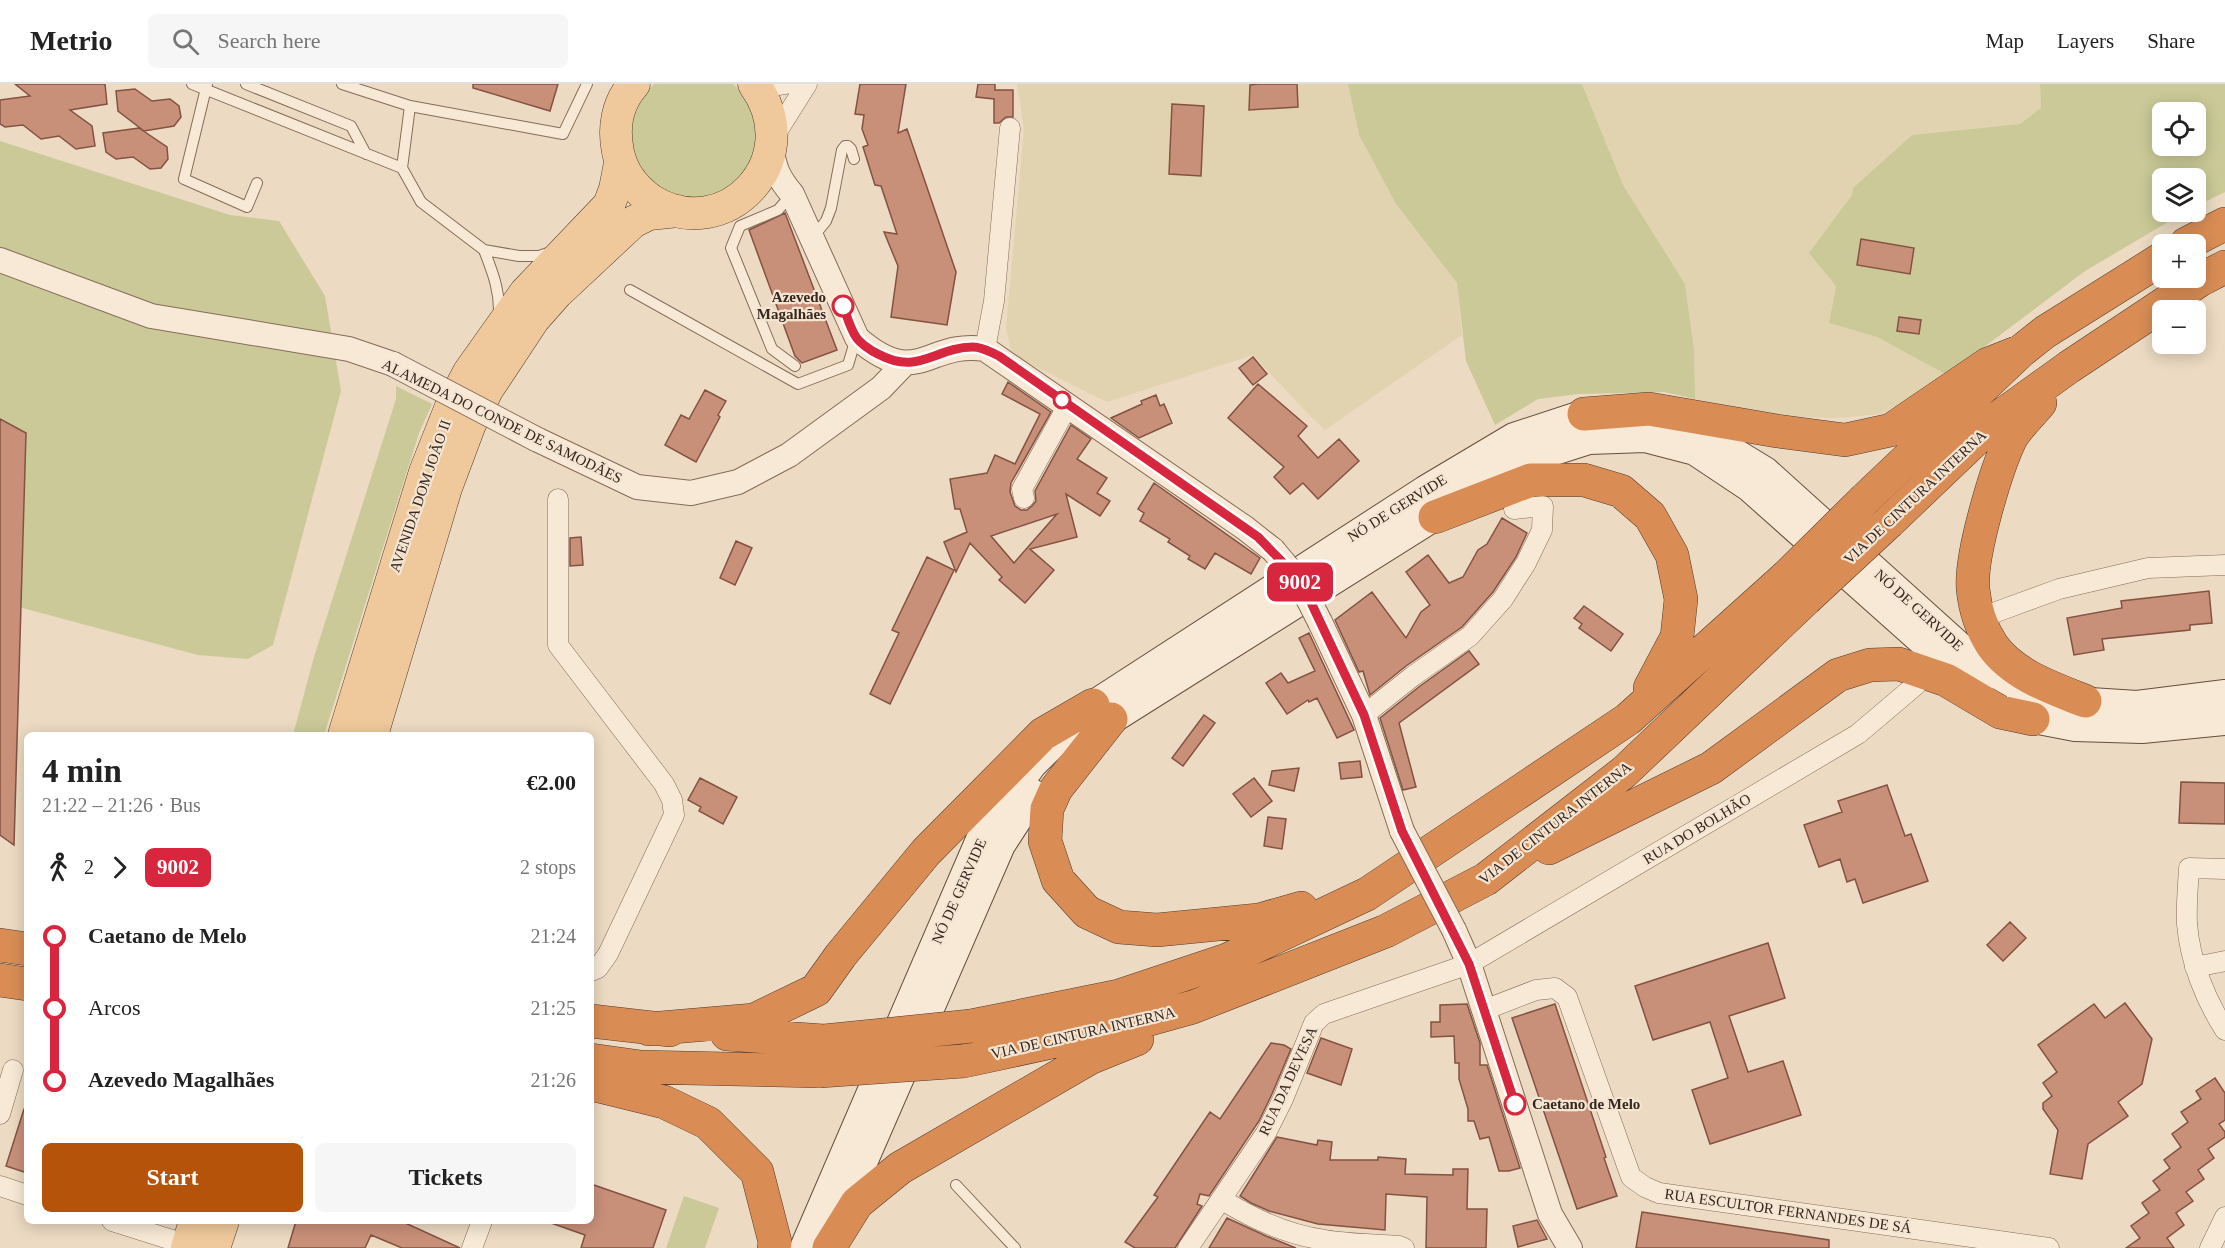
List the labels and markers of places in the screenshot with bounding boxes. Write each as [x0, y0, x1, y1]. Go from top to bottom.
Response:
place label: Azevedo Magalhães [757, 289, 826, 322]
marker: Azevedo Magalhães [832, 295, 854, 317]
unlabelled marker [1053, 391, 1071, 409]
marker: Caetano de Melo [1504, 1093, 1526, 1115]
place label: Caetano de Melo [1532, 1096, 1640, 1112]

